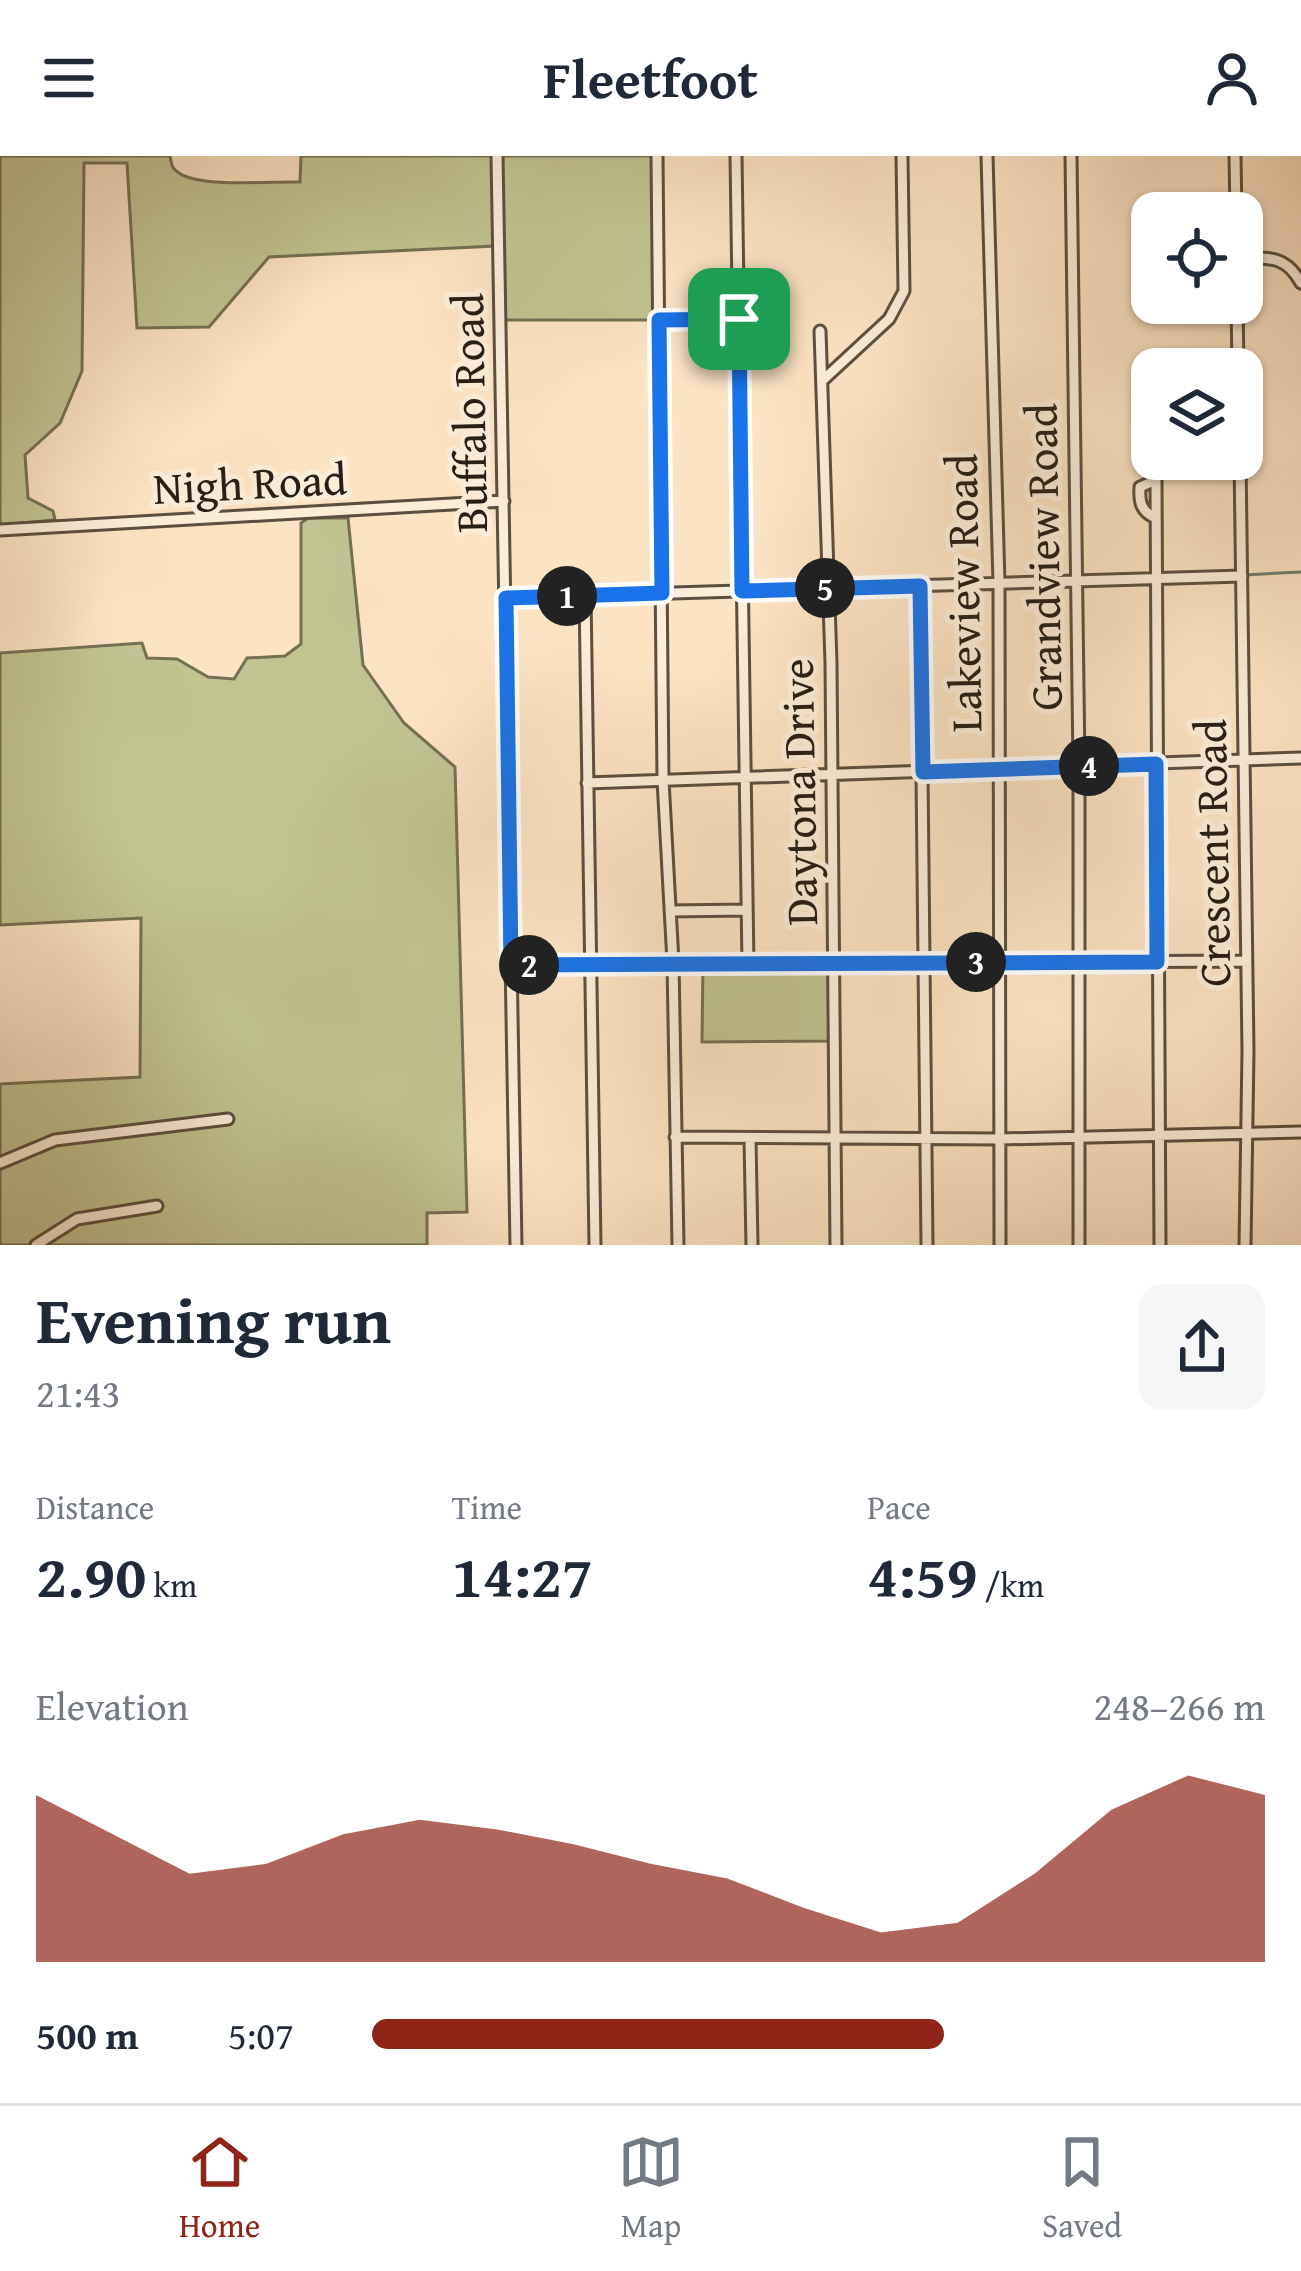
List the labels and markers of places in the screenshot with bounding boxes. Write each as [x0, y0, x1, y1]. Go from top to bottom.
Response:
pin [688, 268, 790, 370]
pin: 5 [795, 558, 855, 618]
pin: 1 [537, 566, 597, 626]
pin: 4 [1059, 736, 1119, 796]
pin: 3 [946, 932, 1006, 992]
pin: 2 [499, 935, 559, 995]

